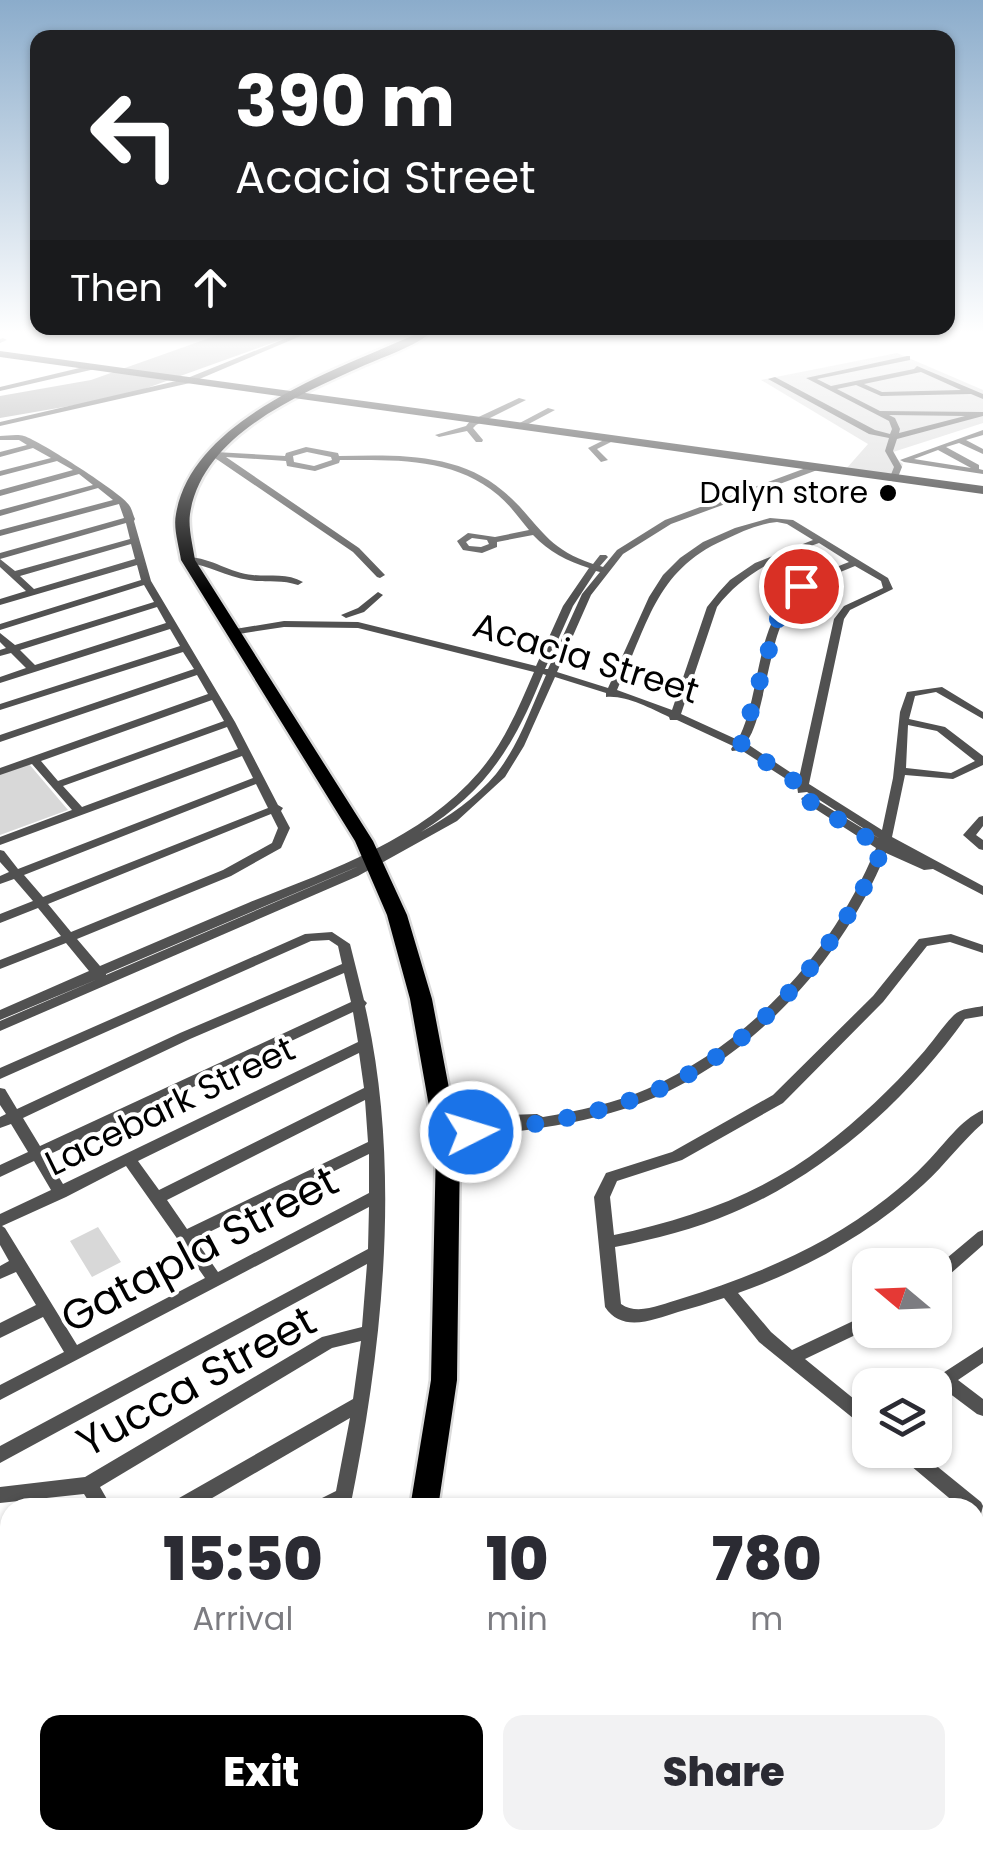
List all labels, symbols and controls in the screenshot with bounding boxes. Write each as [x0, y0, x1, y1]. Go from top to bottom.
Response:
text: 390 m [235, 52, 455, 151]
icon: left [70, 70, 200, 200]
text: Acacia Street [235, 146, 536, 209]
icon: ahead [183, 260, 238, 315]
text: Then [70, 261, 163, 314]
place label: Dalyn store [699, 471, 868, 514]
marker: Dalyn store [877, 482, 899, 504]
pin [759, 544, 844, 629]
icon: arrive [774, 559, 829, 614]
street label: Acacia Street [467, 600, 705, 715]
street label: Lacebark Street [37, 1024, 303, 1187]
position arrow [419, 1080, 523, 1184]
street label: Gatapla Street [50, 1152, 348, 1347]
north arrow [852, 1248, 952, 1348]
map controls [852, 1248, 952, 1468]
street label: Yucca Street [66, 1291, 326, 1471]
button: layers [852, 1368, 952, 1468]
text: 15:50 [163, 1517, 323, 1601]
text: 10 [486, 1517, 549, 1601]
text: 780 [712, 1517, 822, 1601]
text: Arrival [193, 1596, 293, 1641]
text: min [487, 1596, 548, 1641]
text: m [750, 1596, 783, 1641]
button: Exit [40, 1715, 483, 1830]
button: Share [503, 1715, 945, 1830]

